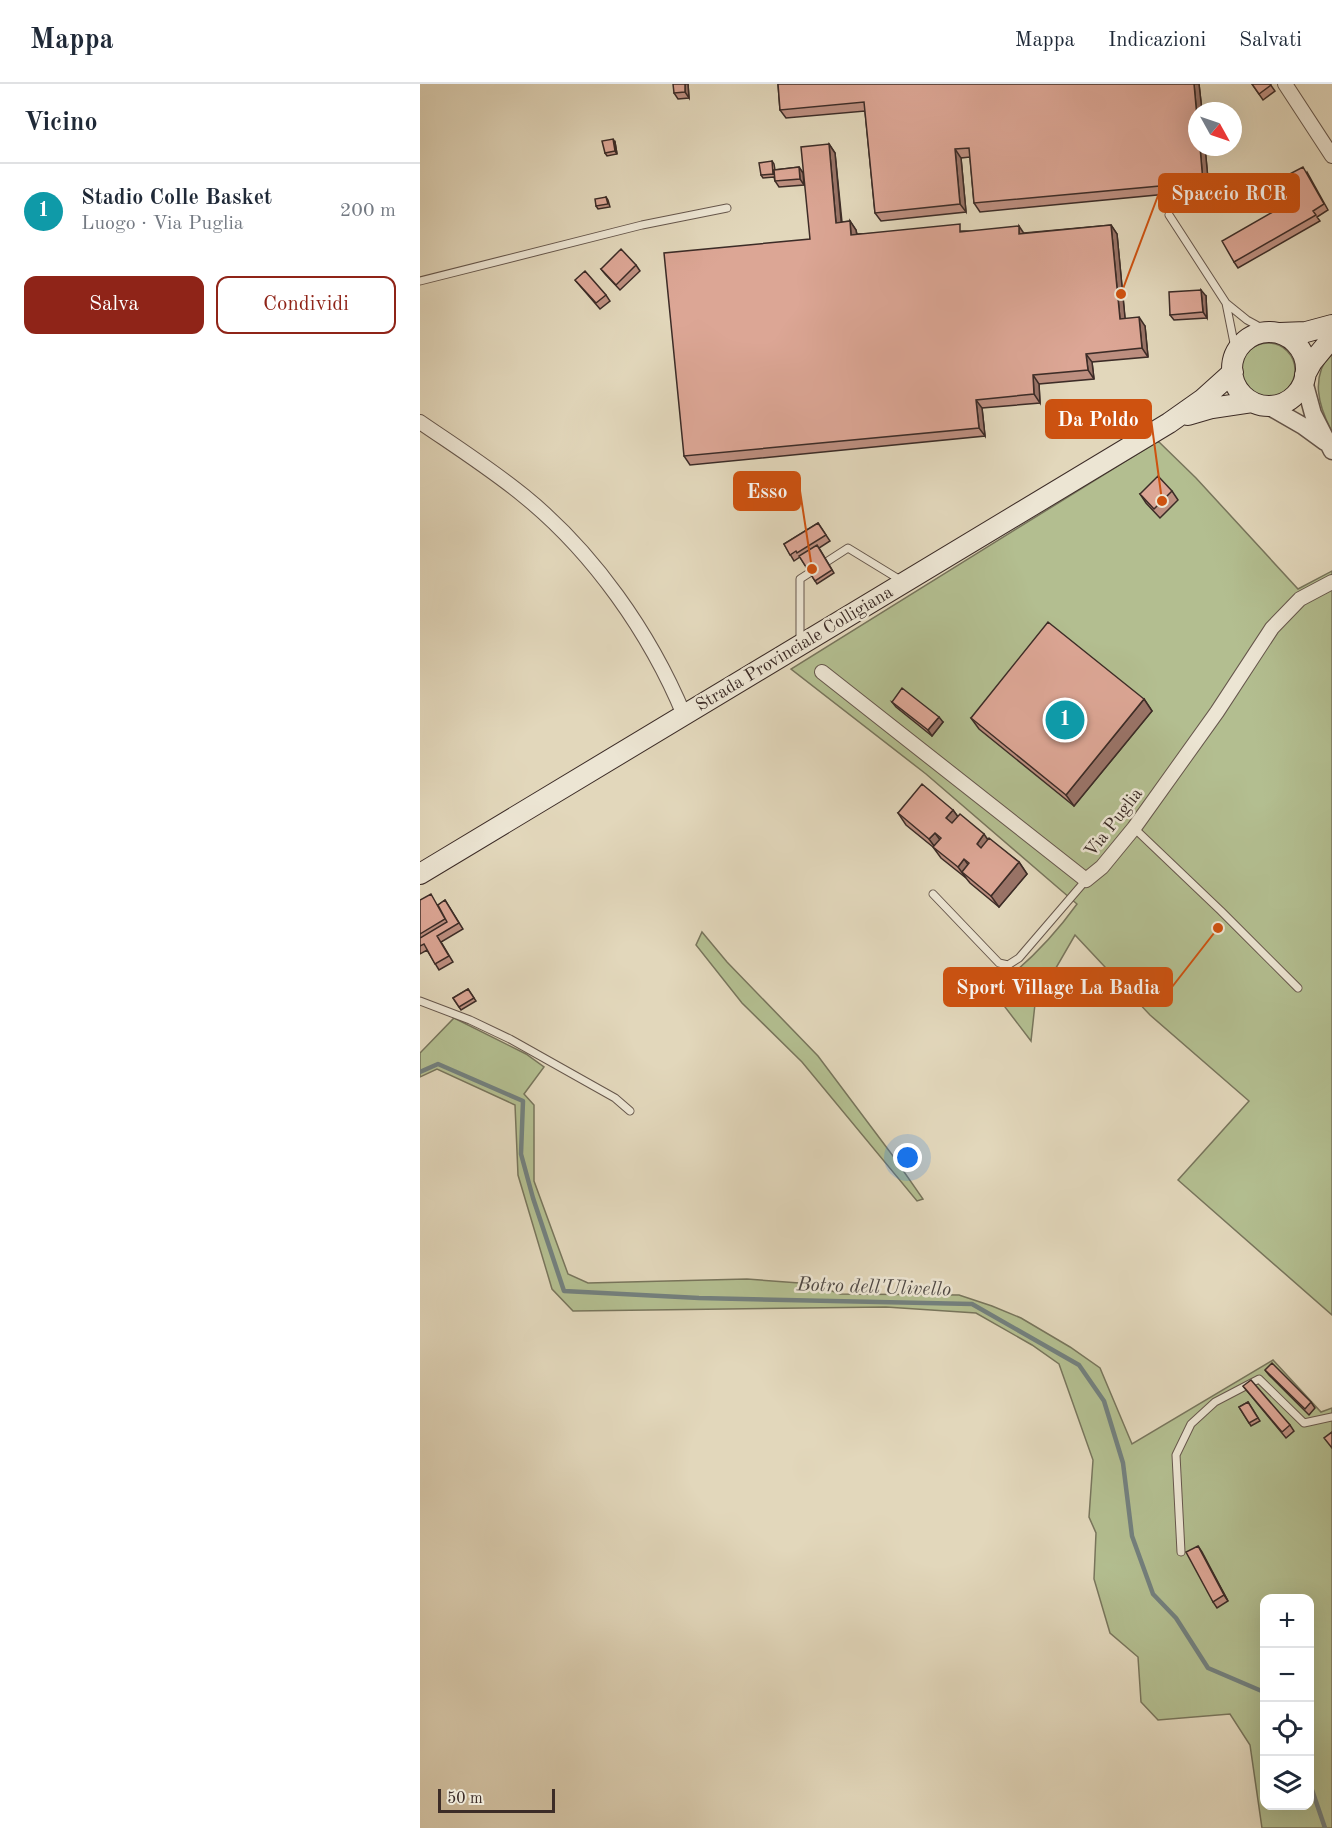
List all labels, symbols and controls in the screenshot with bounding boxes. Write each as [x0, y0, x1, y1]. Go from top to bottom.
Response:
text: Mappa [30, 27, 114, 55]
text: Mappa [1015, 30, 1075, 51]
text: Indicazioni [1108, 30, 1206, 51]
text: Salvati [1239, 30, 1302, 51]
north arrow [1188, 102, 1242, 156]
text: Vicino [24, 110, 98, 136]
callout: Spaccio RCR [1159, 174, 1299, 212]
text: Spaccio RCR [1171, 185, 1287, 205]
text: Stadio Colle Basket [81, 187, 272, 209]
text: 1 [38, 201, 49, 221]
text: 200 m [340, 201, 396, 221]
text: Luogo · Via Puglia [81, 214, 244, 234]
button: Salva [24, 276, 204, 334]
button: Condividi [216, 276, 396, 334]
callout: Da Poldo [1046, 400, 1151, 438]
text: Da Poldo [1057, 411, 1139, 431]
callout: Esso [734, 472, 800, 510]
text: Esso [746, 483, 788, 503]
street label: Strada Provinciale Colligiana [693, 583, 896, 715]
pin: 1 [1046, 698, 1084, 742]
street label: Via Puglia [1081, 785, 1146, 861]
callout: Sport Village La Badia [944, 968, 1172, 1006]
text: Sport Village La Badia [956, 979, 1160, 999]
your location [893, 1143, 922, 1172]
water label: Botro dell'Ulivello [795, 1275, 952, 1301]
map controls [1260, 1594, 1314, 1810]
button: + [1260, 1594, 1314, 1648]
button: − [1260, 1648, 1314, 1702]
button: locate [1260, 1702, 1314, 1756]
button: layers [1260, 1756, 1314, 1810]
scale bar [438, 1786, 555, 1814]
text: 50 m [447, 1791, 483, 1807]

